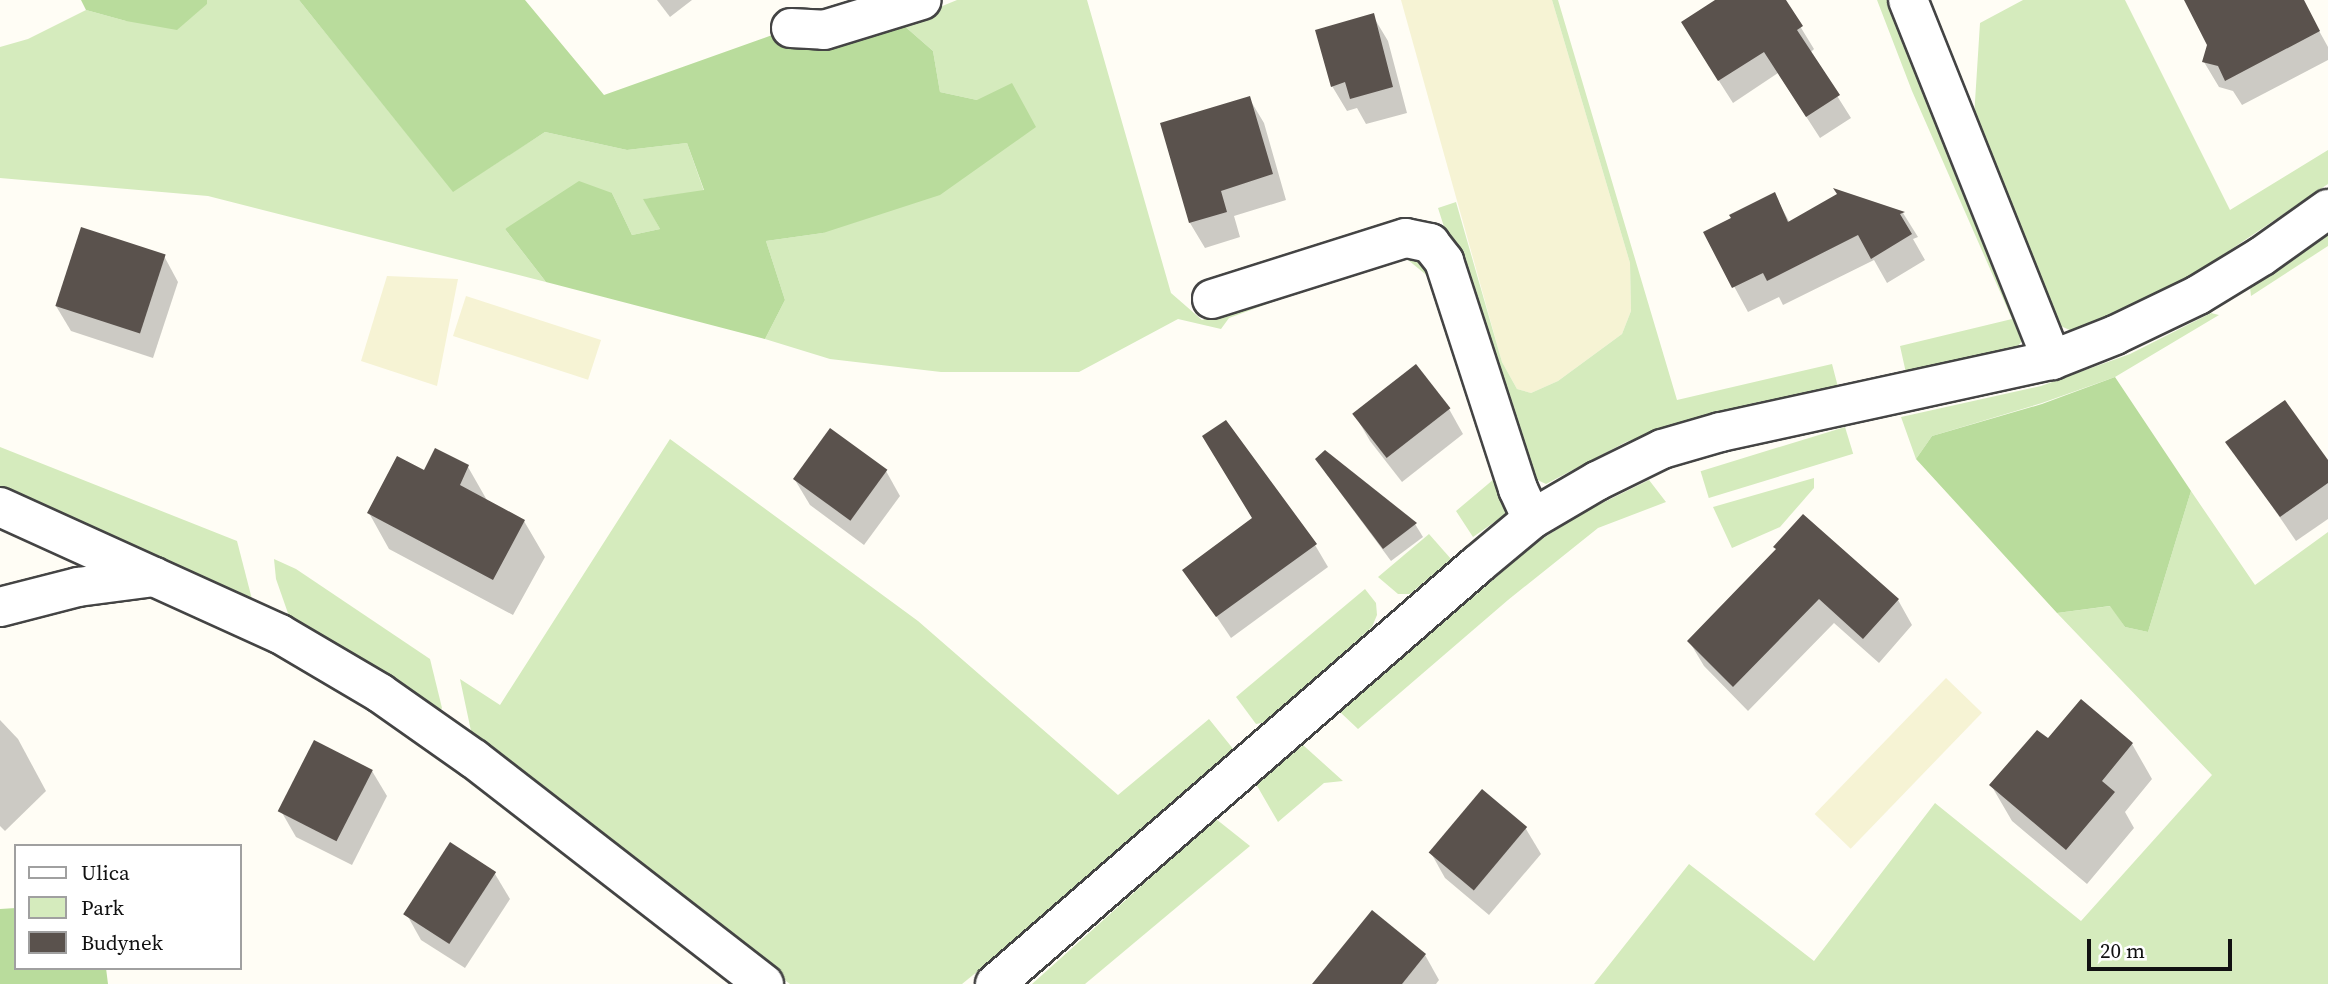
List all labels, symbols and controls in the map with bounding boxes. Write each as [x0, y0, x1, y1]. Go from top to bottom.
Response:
legend [14, 844, 242, 970]
text: Ulica [81, 858, 130, 887]
text: Park [81, 893, 124, 922]
scale bar [2090, 925, 2235, 969]
text: Budynek [81, 928, 163, 957]
text: 20 m [2100, 936, 2145, 965]

